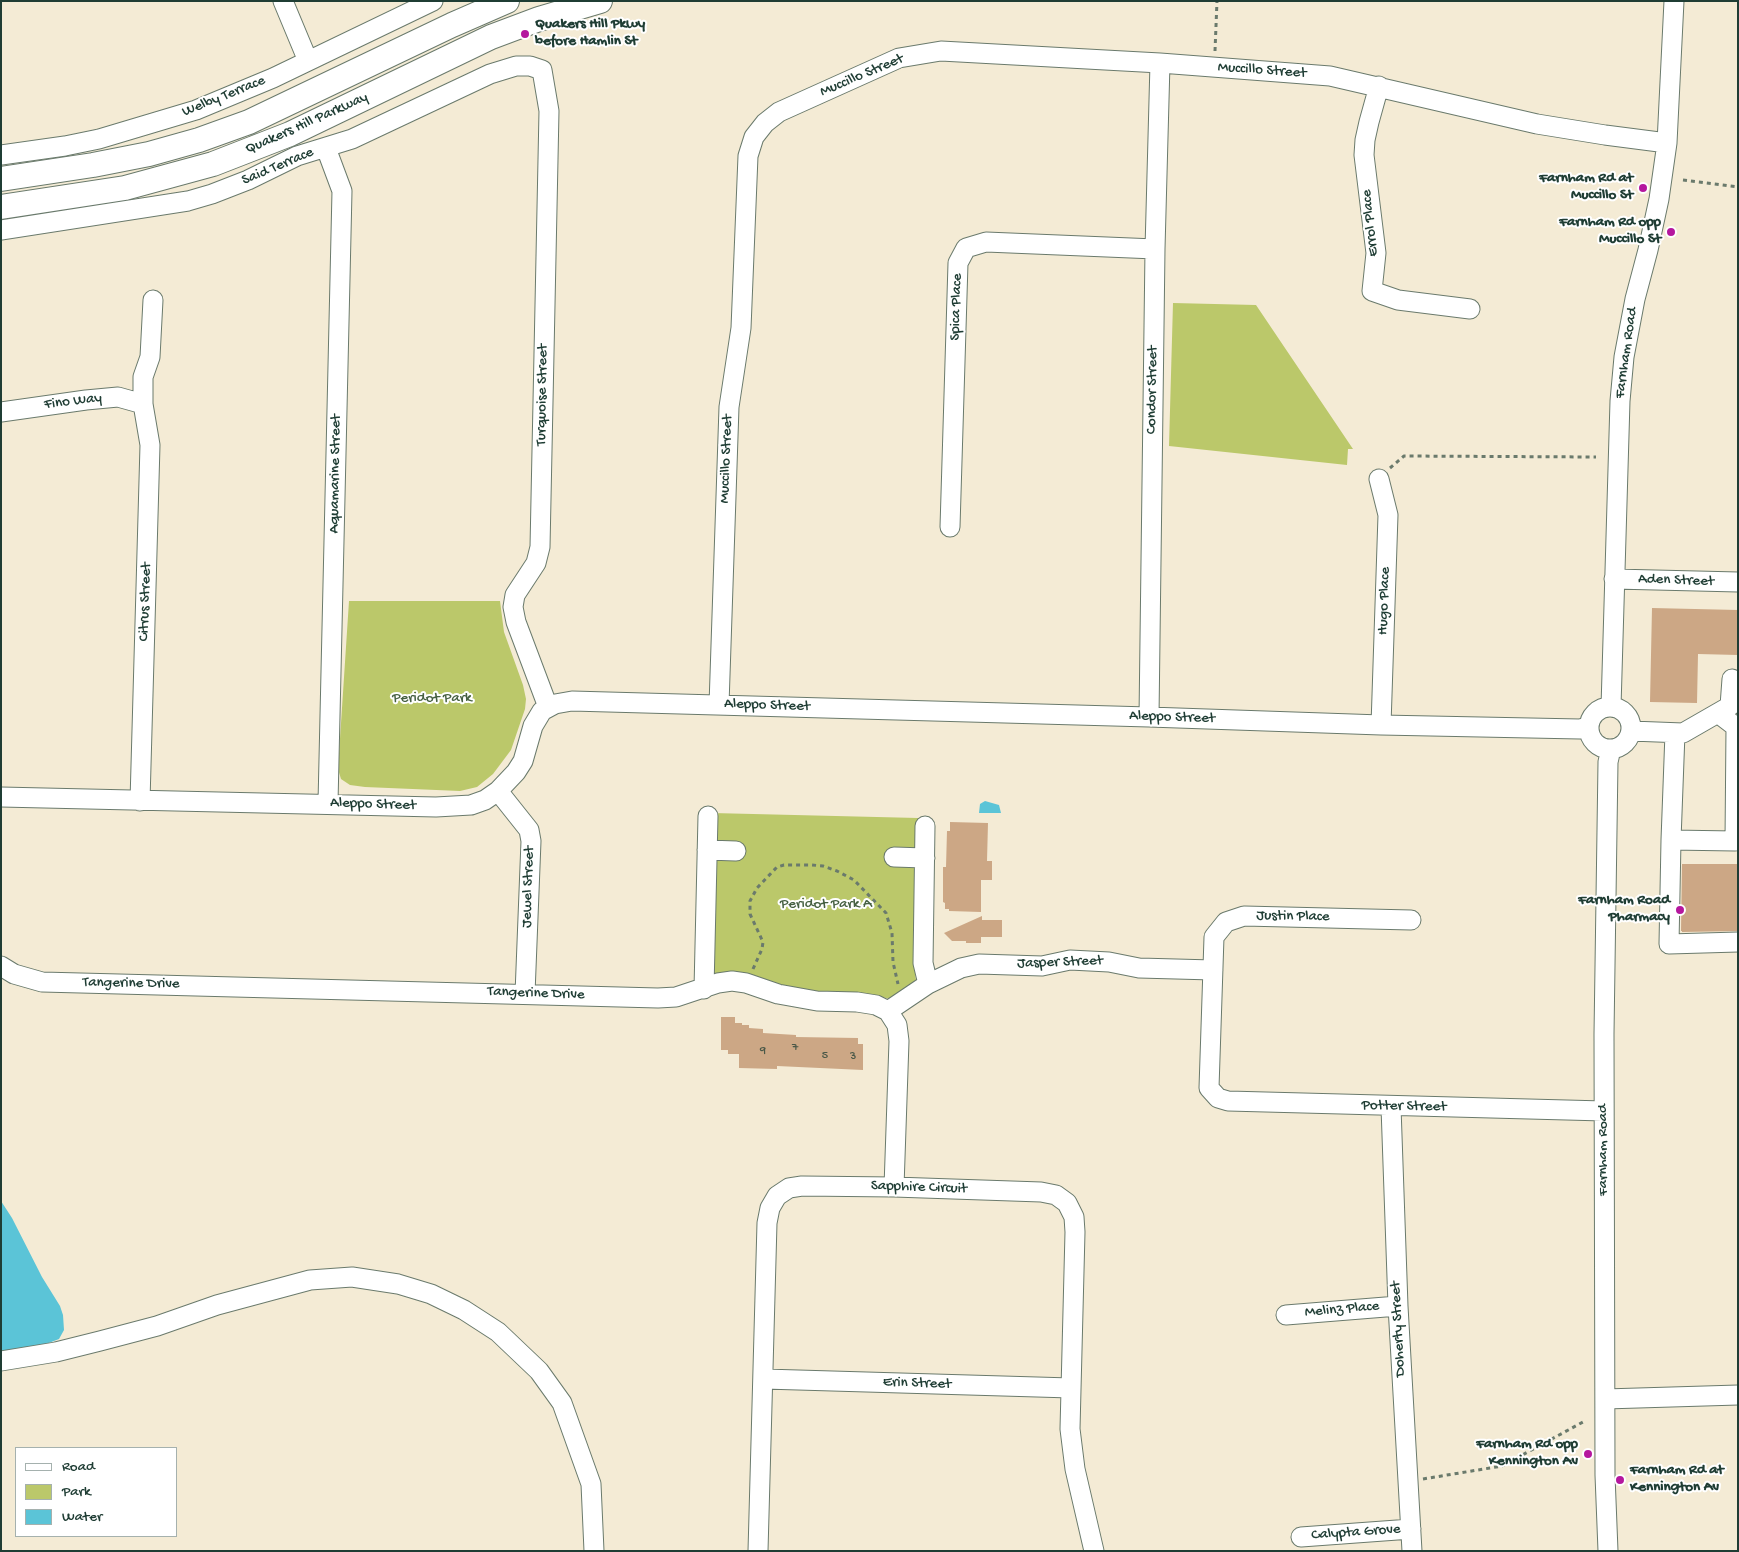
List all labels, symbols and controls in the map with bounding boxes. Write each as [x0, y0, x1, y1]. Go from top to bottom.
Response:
place label: Quakers Hill Pkwy before Hamlin St [535, 16, 645, 51]
marker: Quakers Hill Pkwy before Hamlin St [519, 28, 531, 40]
street label: Muccillo Street [818, 50, 906, 102]
street label: Muccillo Street [1217, 59, 1307, 83]
street label: Welby Terrace [180, 72, 268, 122]
street label: Quakers Hill Parkway [243, 89, 371, 159]
street label: Said Terrace [239, 144, 317, 190]
place label: Farnham Rd at Muccillo St [1539, 170, 1633, 205]
marker: Farnham Rd at Muccillo St [1637, 182, 1649, 194]
street label: Errol Place [1359, 189, 1383, 257]
place label: Farnham Rd opp Muccillo St [1559, 214, 1661, 249]
marker: Farnham Rd opp Muccillo St [1665, 226, 1677, 238]
street label: Spica Place [947, 273, 967, 341]
street label: Farnham Road [1612, 306, 1642, 400]
street label: Turquoise Street [533, 344, 553, 446]
street label: Condor Street [1143, 346, 1163, 434]
street label: Fino Way [43, 390, 103, 414]
street label: Aquamarine Street [326, 414, 346, 534]
street label: Muccillo Street [716, 414, 738, 504]
street label: Citrus Street [136, 562, 156, 642]
street label: Hugo Place [1375, 567, 1395, 635]
street label: Aden Street [1638, 571, 1714, 591]
park label: Peridot Park [392, 690, 472, 708]
street label: Aleppo Street [724, 696, 810, 716]
street label: Aleppo Street [1129, 708, 1215, 728]
street label: Aleppo Street [330, 795, 416, 815]
street label: Jewel Street [519, 846, 539, 928]
place label: Farnham Road Pharmacy [1578, 892, 1670, 927]
park label: Peridot Park A [780, 896, 872, 914]
marker: Farnham Road Pharmacy [1674, 904, 1686, 916]
street label: Justin Place [1256, 907, 1330, 927]
street label: Jasper Street [1017, 953, 1103, 973]
street label: Tangerine Drive [82, 974, 180, 994]
street label: Tangerine Drive [487, 983, 585, 1005]
house number: 7 [792, 1041, 798, 1055]
house number: 9 [760, 1044, 766, 1058]
house number: 5 [822, 1049, 828, 1063]
house number: 3 [850, 1050, 856, 1064]
street label: Potter Street [1361, 1097, 1447, 1117]
street label: Farnham Road [1595, 1104, 1613, 1196]
street label: Sapphire Circuit [871, 1177, 967, 1199]
street label: Doherty Street [1388, 1281, 1410, 1377]
street label: Melinz Place [1304, 1298, 1380, 1322]
street label: Erin Street [882, 1374, 952, 1394]
place label: Farnham Rd opp Kennington Av [1476, 1436, 1578, 1471]
legend [15, 1447, 178, 1537]
marker: Farnham Rd opp Kennington Av [1582, 1448, 1594, 1460]
text: Road [62, 1458, 95, 1476]
place label: Farnham Rd at Kennington Av [1630, 1462, 1724, 1497]
marker: Farnham Rd at Kennington Av [1614, 1474, 1626, 1486]
text: Park [62, 1483, 91, 1501]
text: Water [62, 1508, 102, 1526]
street label: Calypta Grove [1311, 1521, 1401, 1545]

